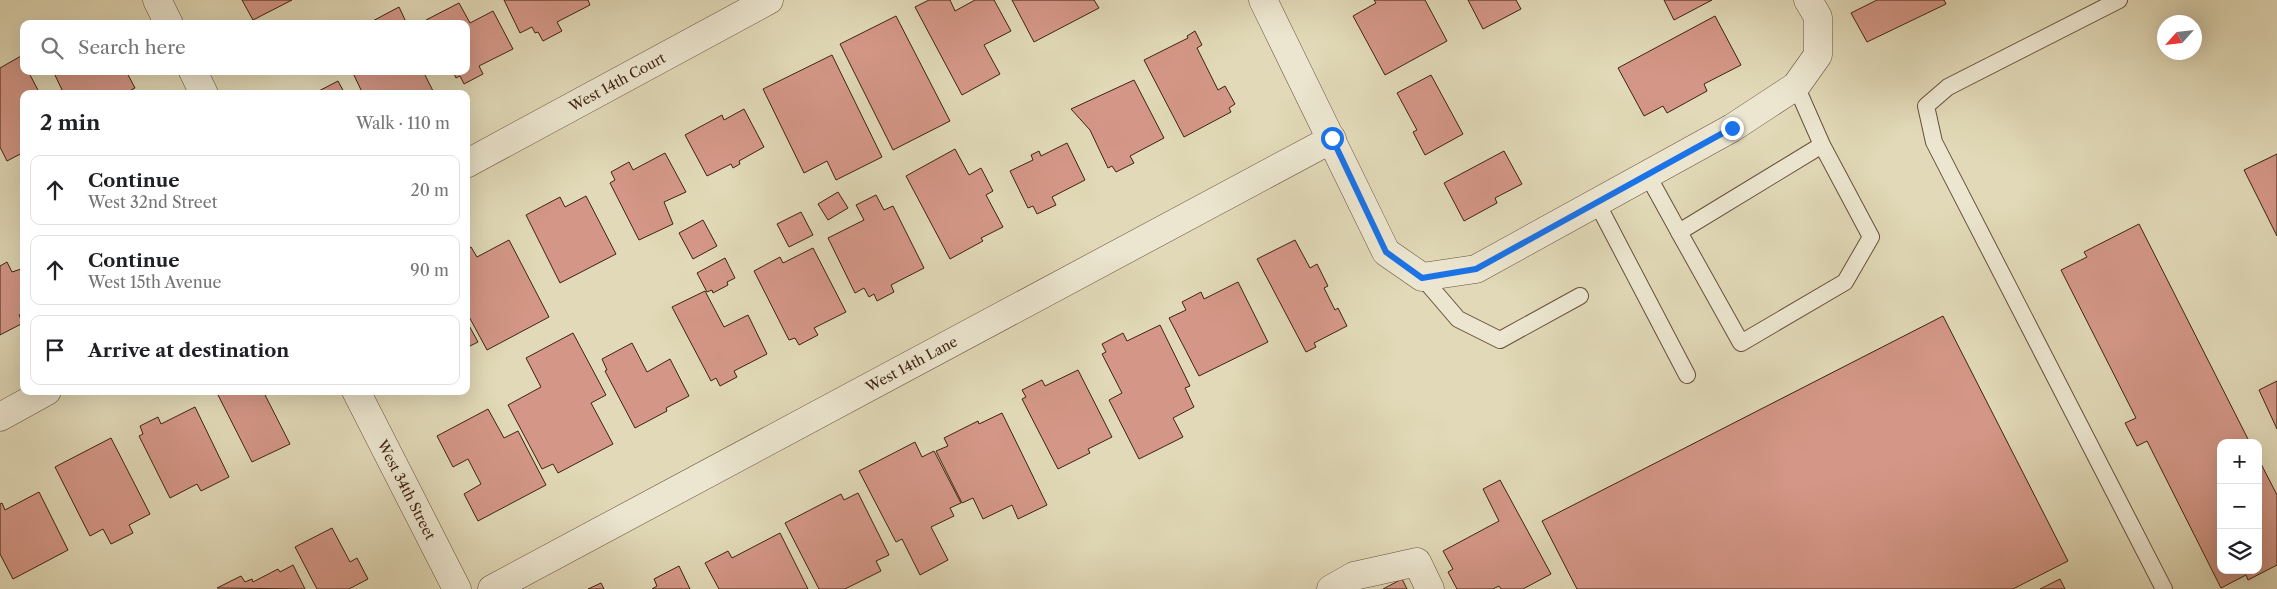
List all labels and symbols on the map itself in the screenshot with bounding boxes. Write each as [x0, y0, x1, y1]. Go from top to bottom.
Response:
north arrow [2157, 15, 2202, 60]
street label: West 14th Court [565, 49, 669, 116]
route end [1721, 117, 1744, 140]
route start [1321, 127, 1344, 150]
street label: West 14th Lane [862, 332, 961, 397]
street label: West 34th Street [373, 436, 439, 543]

